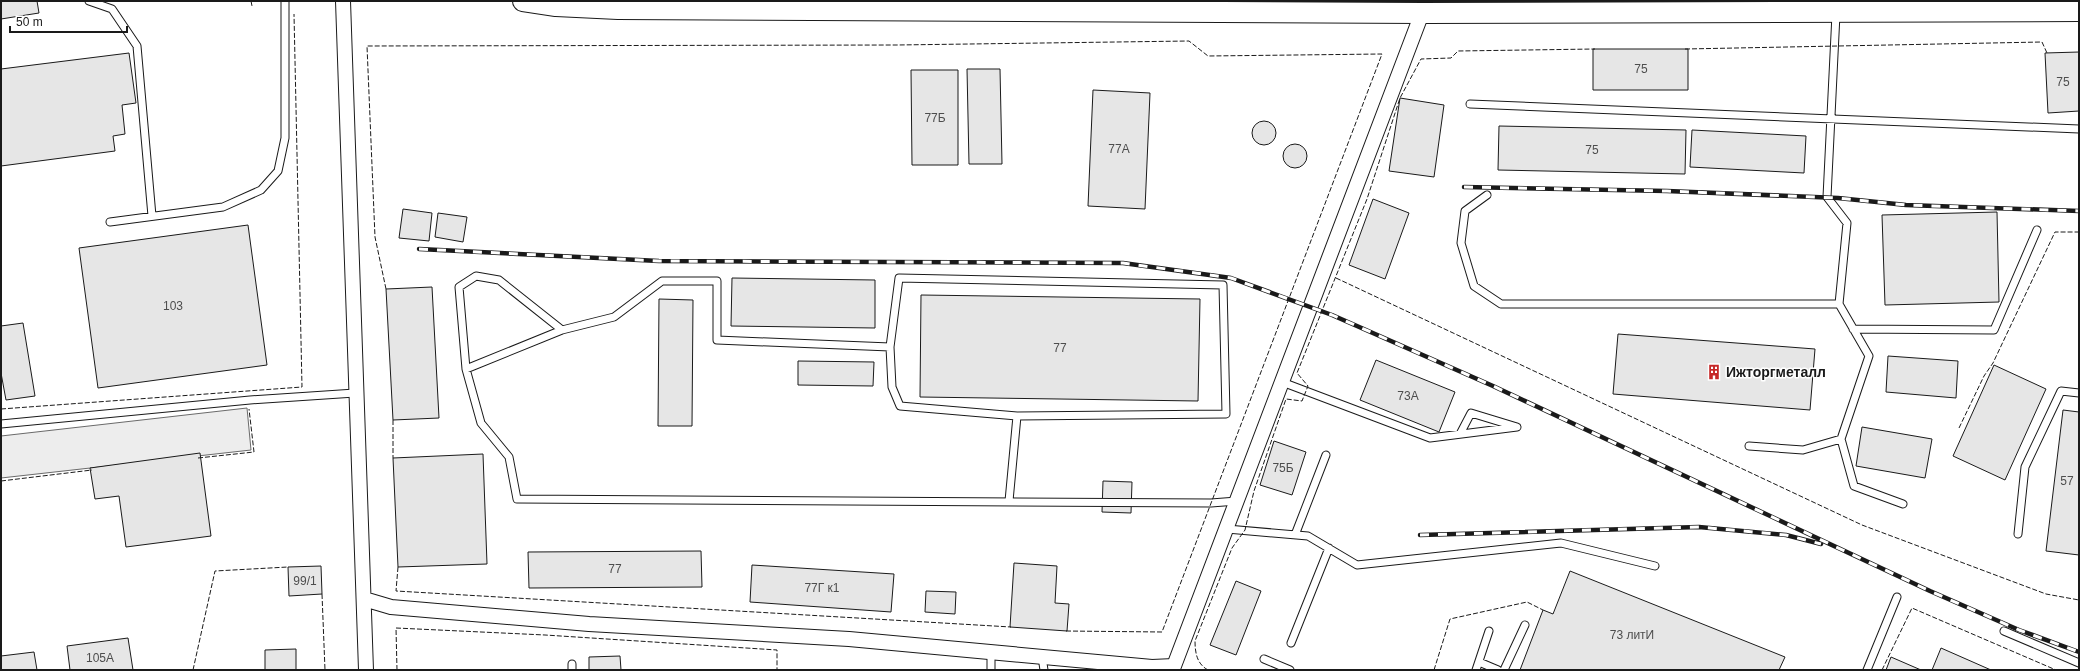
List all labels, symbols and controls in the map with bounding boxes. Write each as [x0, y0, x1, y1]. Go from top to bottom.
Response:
scale bar [10, 8, 127, 34]
text: 50 m [16, 15, 43, 29]
house number: 75 [1634, 62, 1648, 76]
house number: 75 [2056, 75, 2070, 89]
house number: 77Б [924, 111, 946, 125]
house number: 77А [1108, 142, 1130, 156]
house number: 75 [1585, 143, 1599, 157]
house number: 103 [163, 299, 183, 313]
house number: 77 [1053, 341, 1067, 355]
building icon: Ижторгметалл [1705, 363, 1723, 381]
place label: Ижторгметалл [1726, 364, 1826, 380]
house number: 73А [1397, 389, 1419, 403]
house number: 75Б [1272, 461, 1294, 475]
house number: 57 [2060, 474, 2074, 488]
house number: 77 [608, 562, 622, 576]
house number: 99/1 [293, 574, 317, 588]
house number: 77Г к1 [804, 581, 840, 595]
house number: 73 литИ [1610, 628, 1654, 642]
house number: 105А [86, 651, 114, 665]

